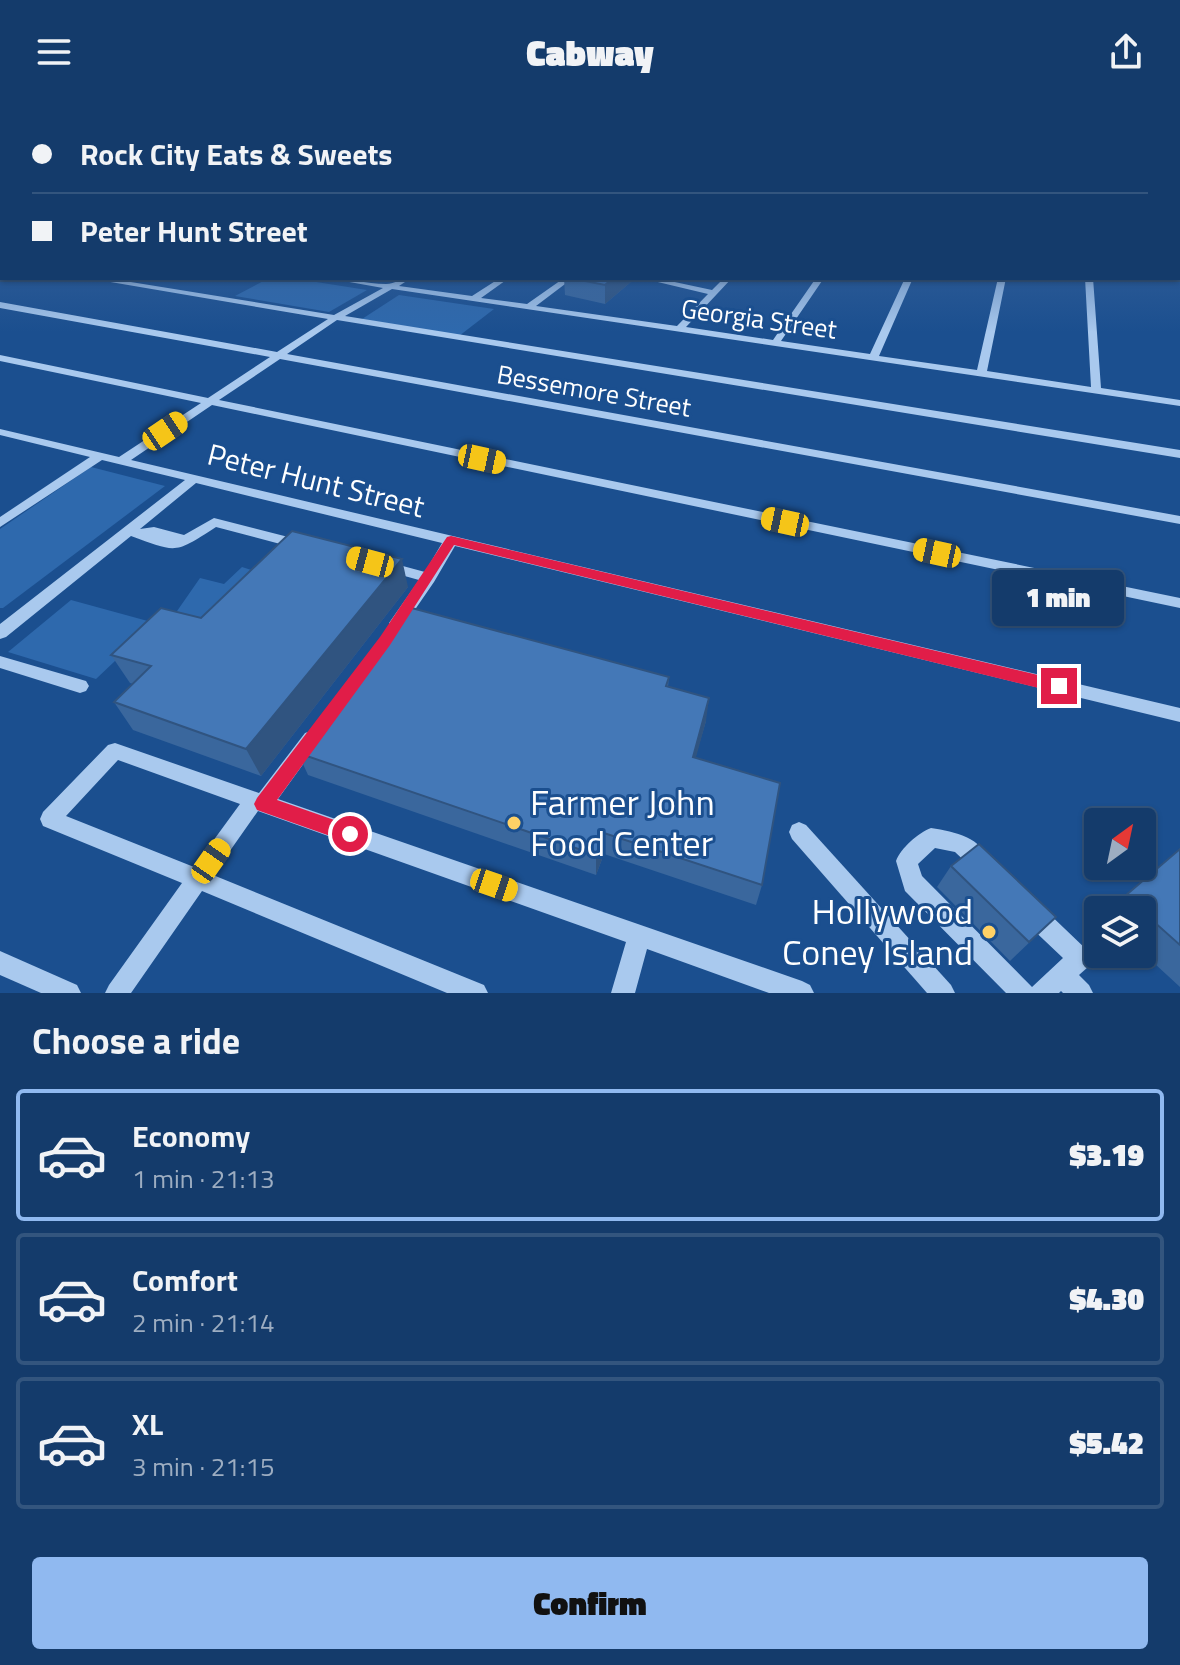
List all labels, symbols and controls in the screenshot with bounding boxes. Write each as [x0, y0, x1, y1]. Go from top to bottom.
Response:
text: Cabway [526, 25, 654, 80]
icon: menu [32, 30, 76, 74]
icon: share [1104, 30, 1148, 74]
text: Rock City Eats & Sweets [80, 131, 393, 177]
text: Peter Hunt Street [80, 208, 308, 254]
street label: Georgia Street [679, 288, 839, 349]
street label: Bessemore Street [494, 354, 694, 427]
car [138, 408, 192, 454]
street label: Peter Hunt Street [203, 431, 430, 529]
car [456, 442, 508, 476]
car [759, 505, 811, 539]
car [911, 536, 963, 570]
car [344, 544, 396, 580]
callout: 1 min [993, 570, 1125, 626]
text: 1 min [1026, 578, 1090, 617]
route end [1041, 668, 1077, 704]
place label: Farmer John Food Center [530, 774, 715, 870]
north arrow [1084, 808, 1156, 880]
map controls [1084, 808, 1156, 968]
marker: Farmer John Food Center [505, 814, 523, 832]
route start [332, 816, 368, 852]
car [187, 834, 235, 888]
car [467, 866, 521, 904]
place label: Hollywood Coney Island [782, 883, 973, 979]
button: layers [1084, 896, 1156, 968]
marker: Hollywood Coney Island [980, 923, 998, 941]
text: Choose a ride [32, 1013, 240, 1068]
text: Economy [132, 1113, 250, 1159]
icon: car [36, 1119, 108, 1191]
text: $3.19 [1070, 1132, 1144, 1178]
text: 1 min · 21:13 [132, 1159, 275, 1198]
text: Comfort [132, 1257, 238, 1303]
icon: car [36, 1263, 108, 1335]
text: $4.30 [1070, 1276, 1144, 1322]
text: 2 min · 21:14 [132, 1303, 275, 1342]
text: XL [132, 1401, 163, 1447]
icon: car [36, 1407, 108, 1479]
text: $5.42 [1070, 1420, 1144, 1466]
text: 3 min · 21:15 [132, 1447, 275, 1486]
button: Confirm [32, 1557, 1148, 1649]

